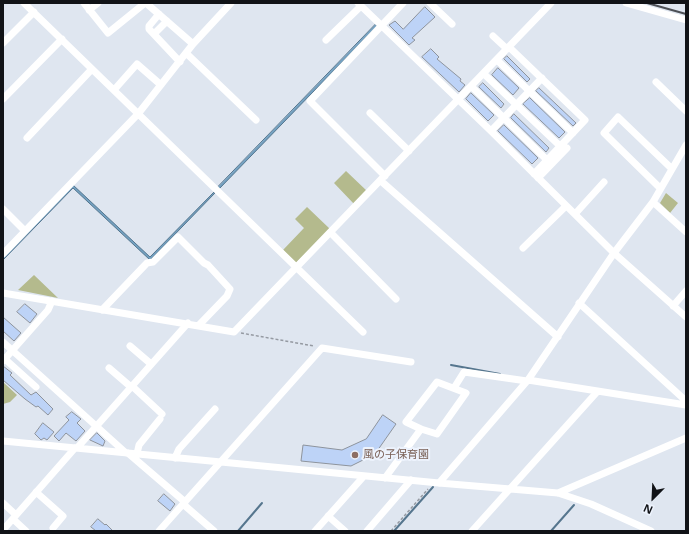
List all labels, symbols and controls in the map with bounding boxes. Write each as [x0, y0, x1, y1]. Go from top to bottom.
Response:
place label: 風の子保育園 [363, 448, 429, 462]
marker: 風の子保育園 [350, 450, 360, 460]
north arrow [633, 478, 673, 518]
text: N [641, 501, 655, 518]

